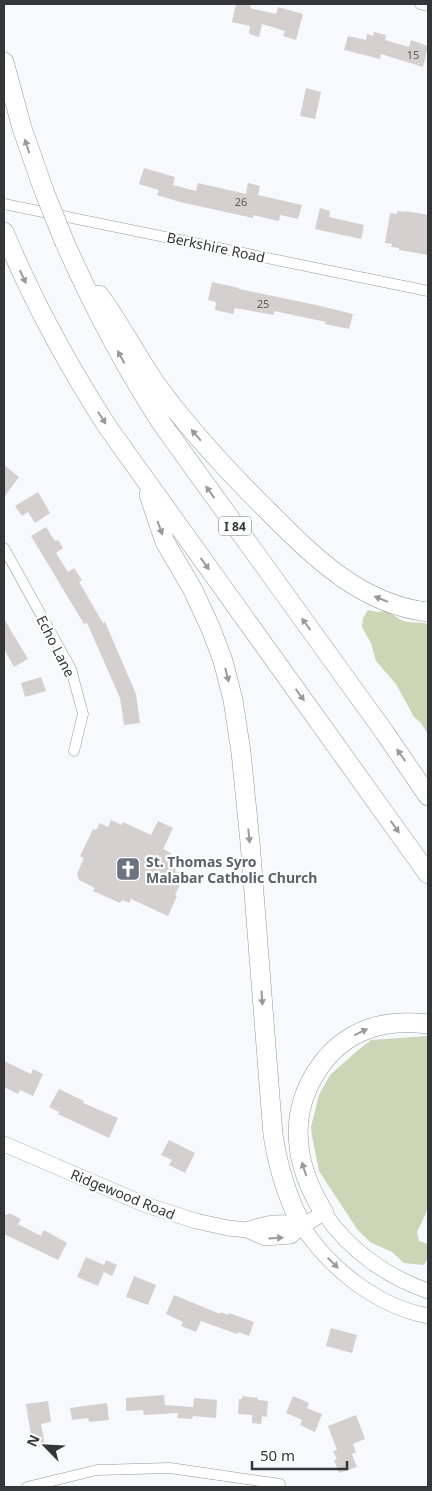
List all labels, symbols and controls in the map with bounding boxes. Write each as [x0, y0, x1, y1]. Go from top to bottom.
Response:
house number: 15 [407, 47, 419, 62]
one-way arrow [23, 138, 31, 153]
house number: 26 [235, 194, 247, 209]
street label: Berkshire Road [165, 227, 267, 267]
one-way arrow [19, 269, 28, 284]
house number: 25 [257, 296, 269, 311]
one-way arrow [117, 349, 125, 364]
one-way arrow [98, 412, 107, 425]
one-way arrow [190, 428, 201, 441]
one-way arrow [205, 485, 215, 499]
road number: I 84 [219, 516, 251, 536]
one-way arrow [156, 521, 164, 536]
one-way arrow [200, 557, 210, 570]
one-way arrow [374, 595, 389, 602]
street label: Echo Lane [32, 612, 80, 680]
one-way arrow [301, 617, 311, 631]
one-way arrow [223, 668, 231, 683]
one-way arrow [295, 689, 305, 702]
one-way arrow [396, 749, 406, 762]
one-way arrow [390, 820, 400, 834]
one-way arrow [246, 828, 254, 844]
place label: St. Thomas Syro Malabar Catholic Church [146, 852, 317, 887]
church icon: St. Thomas Syro Malabar Catholic Church [115, 856, 141, 882]
one-way arrow [259, 990, 267, 1006]
one-way arrow [354, 1028, 369, 1037]
one-way arrow [300, 1161, 308, 1176]
street label: Ridgewood Road [68, 1164, 178, 1224]
one-way arrow [268, 1233, 284, 1241]
one-way arrow [327, 1257, 339, 1269]
north arrow [20, 1421, 70, 1471]
text: N [22, 1431, 44, 1450]
scale bar [252, 1438, 347, 1470]
text: 50 m [260, 1445, 295, 1465]

